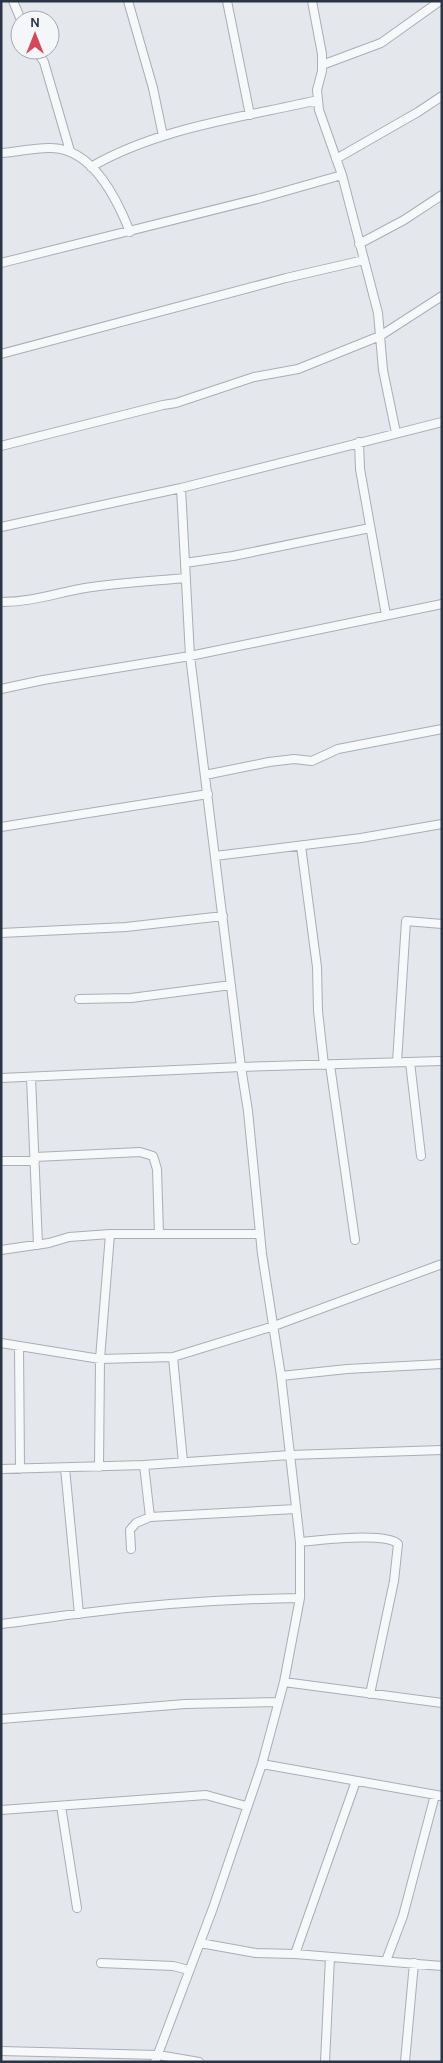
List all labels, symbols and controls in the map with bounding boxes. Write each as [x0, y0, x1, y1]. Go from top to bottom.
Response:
north arrow [10, 10, 60, 60]
text: N [30, 14, 40, 31]

